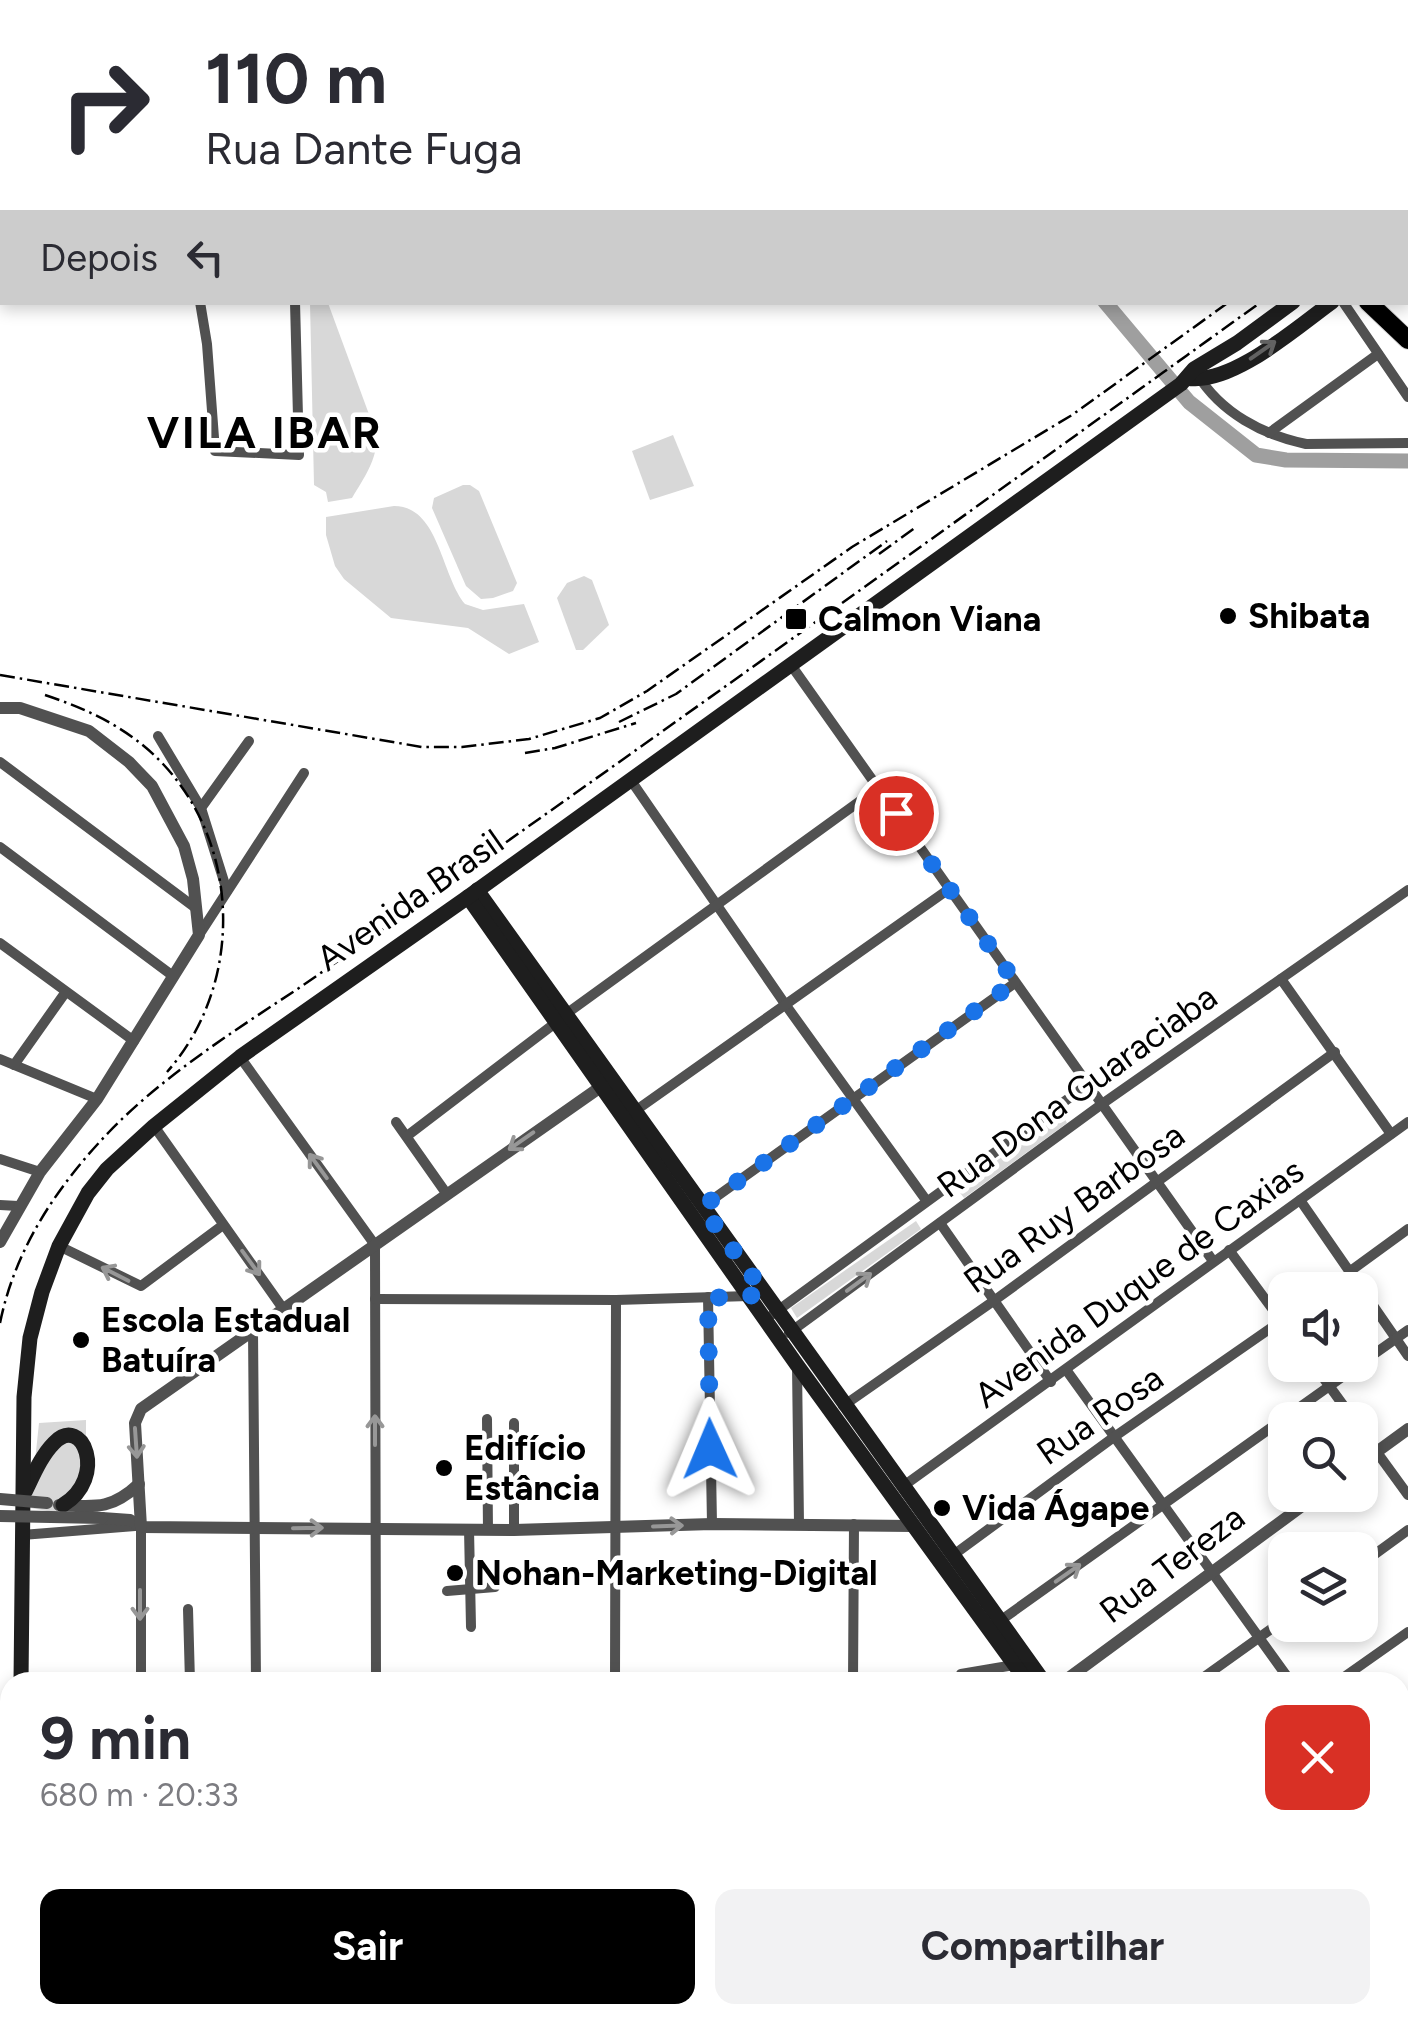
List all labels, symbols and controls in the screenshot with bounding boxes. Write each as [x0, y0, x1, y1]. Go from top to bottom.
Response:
text: 110 m [205, 36, 387, 121]
icon: right [40, 40, 170, 170]
text: Rua Dante Fuga [205, 121, 522, 175]
icon: left [178, 230, 233, 285]
text: Depois [40, 235, 158, 281]
one-way arrow [1248, 340, 1276, 361]
district label: VILA IBAR [147, 405, 383, 459]
place label: Shibata [1248, 595, 1370, 637]
place label: Calmon Viana [818, 598, 1041, 640]
marker: Shibata [1217, 605, 1239, 627]
marker: Calmon Viana [783, 606, 809, 632]
pin [854, 771, 939, 856]
icon: arrive [869, 786, 924, 841]
street label: Avenida Brasil [309, 820, 511, 980]
street label: Rua Dona Guaraciaba [929, 975, 1225, 1207]
street label: Rua Ruy Barbosa [955, 1114, 1193, 1302]
one-way arrow [508, 1130, 536, 1151]
street label: Avenida Duque de Caxias [966, 1150, 1312, 1416]
one-way arrow [308, 1152, 329, 1180]
one-way arrow [240, 1249, 261, 1276]
one-way arrow [100, 1264, 130, 1283]
one-way arrow [845, 1272, 872, 1293]
map controls [1268, 1272, 1378, 1642]
button: sound [1268, 1272, 1378, 1382]
place label: Escola Estadual Batuíra [101, 1299, 350, 1381]
marker: Escola Estadual Batuíra [70, 1329, 92, 1351]
street label: Rua Rosa [1029, 1356, 1171, 1474]
position arrow [658, 1397, 762, 1501]
button: search [1268, 1402, 1378, 1512]
one-way arrow [366, 1415, 384, 1448]
one-way arrow [127, 1426, 146, 1458]
place label: Edifício Estância [464, 1427, 600, 1509]
marker: Edifício Estância [433, 1457, 455, 1479]
place label: Vida Ágape [962, 1487, 1149, 1529]
street label: Rua Tereza [1091, 1496, 1253, 1632]
marker: Vida Ágape [931, 1497, 953, 1519]
one-way arrow [652, 1516, 684, 1535]
one-way arrow [292, 1519, 324, 1538]
button: layers [1268, 1532, 1378, 1642]
place label: Nohan-Marketing-Digital [475, 1552, 878, 1594]
marker: Nohan-Marketing-Digital [444, 1562, 466, 1584]
one-way arrow [1054, 1563, 1081, 1584]
one-way arrow [130, 1588, 150, 1620]
text: 9 min [40, 1702, 191, 1774]
button: close [1265, 1705, 1370, 1810]
text: 680 m · 20:33 [40, 1776, 239, 1814]
button: Sair [40, 1889, 695, 2004]
button: Compartilhar [715, 1889, 1370, 2004]

